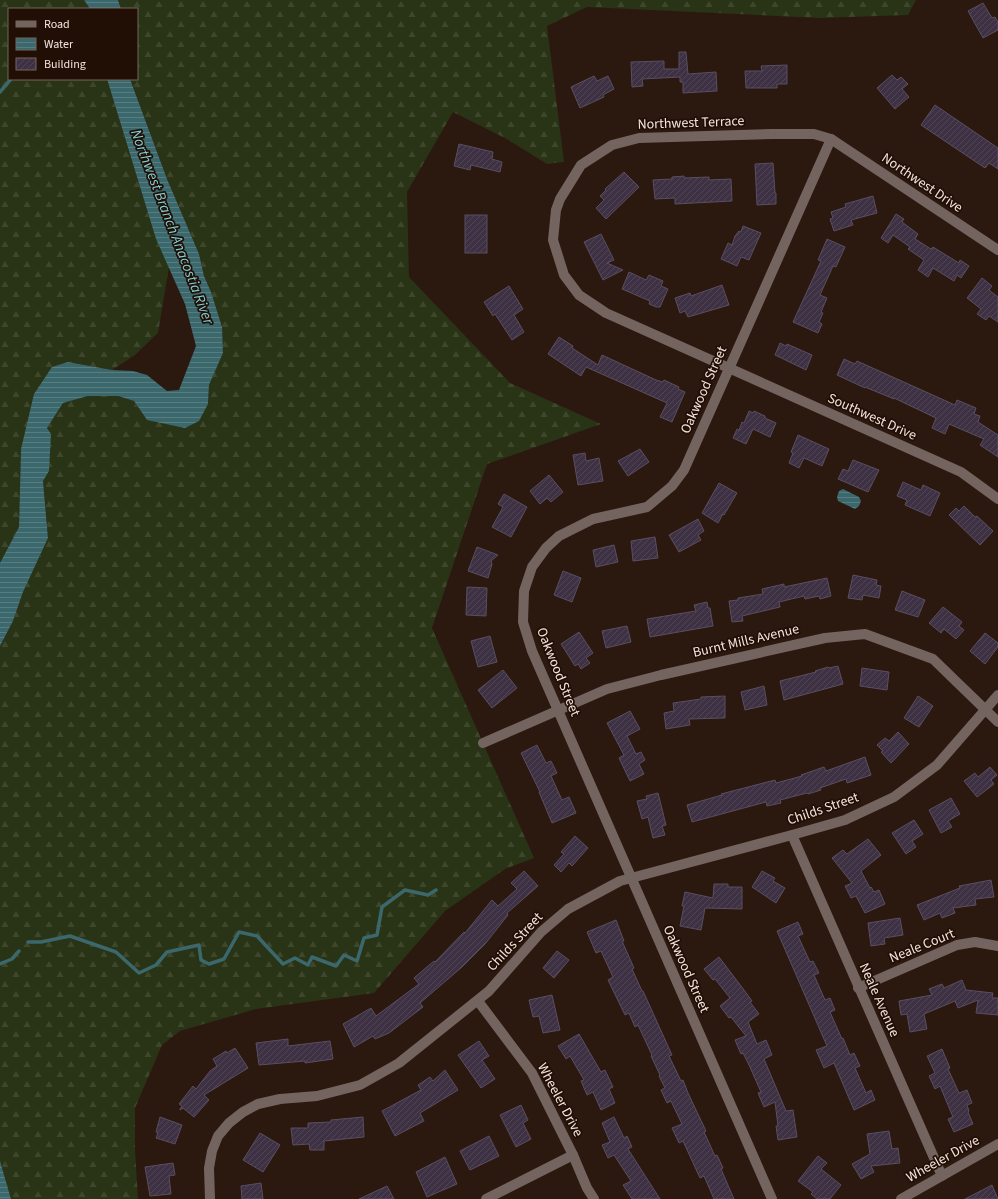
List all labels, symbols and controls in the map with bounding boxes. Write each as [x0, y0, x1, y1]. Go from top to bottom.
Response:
legend [8, 8, 138, 80]
text: Road [44, 16, 70, 33]
text: Water [44, 36, 74, 53]
text: Building [44, 56, 86, 73]
street label: Northwest Terrace [637, 111, 745, 135]
water label: Northwest Branch Anacostia River [125, 126, 219, 328]
street label: Northwest Drive [877, 148, 967, 218]
street label: Oakwood Street [676, 343, 732, 437]
street label: Southwest Drive [824, 388, 920, 446]
street label: Burnt Mills Avenue [691, 619, 801, 663]
street label: Oakwood Street [531, 625, 585, 720]
street label: Childs Street [785, 787, 862, 831]
street label: Childs Street [482, 908, 548, 976]
street label: Oakwood Street [658, 922, 714, 1016]
street label: Neale Court [886, 924, 958, 968]
street label: Neale Avenue [854, 960, 904, 1040]
street label: Wheeler Drive [532, 1060, 588, 1141]
street label: Wheeler Drive [903, 1131, 983, 1187]

